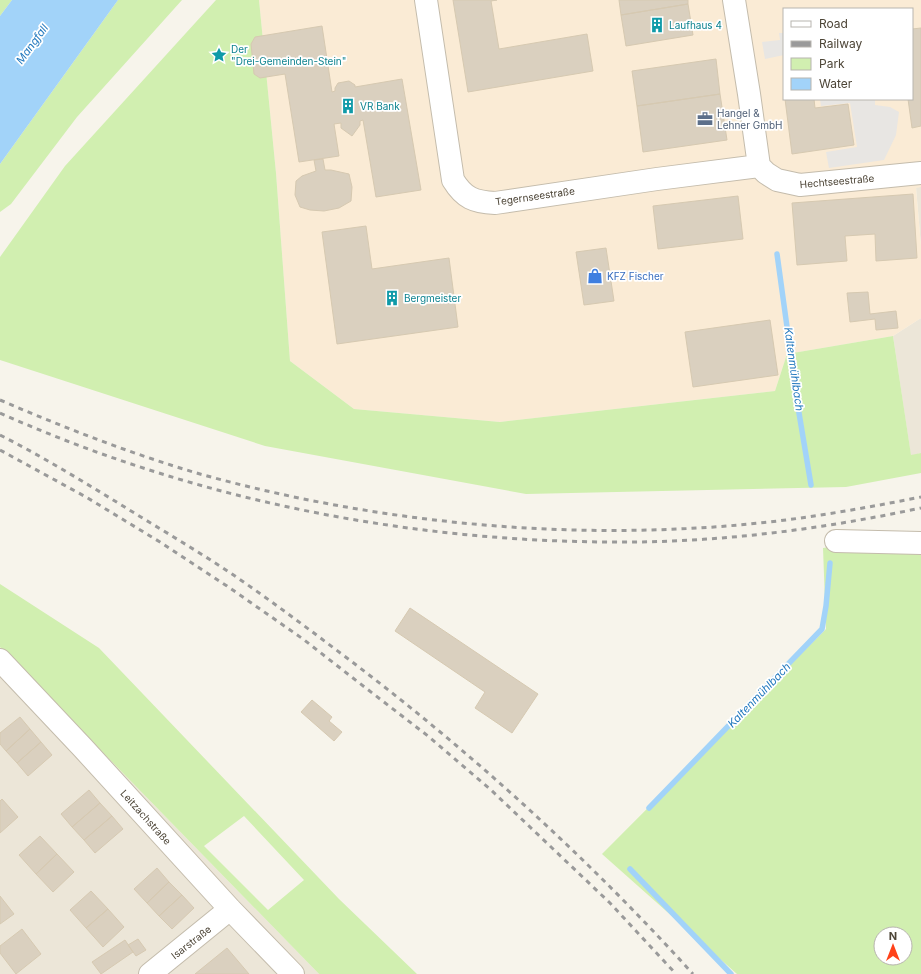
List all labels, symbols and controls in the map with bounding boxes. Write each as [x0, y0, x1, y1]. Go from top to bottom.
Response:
legend [783, 8, 913, 100]
building icon: Laufhaus 4 [648, 16, 666, 34]
text: Road [819, 16, 848, 31]
place label: Laufhaus 4 [669, 19, 722, 31]
water label: Mangfall [13, 21, 51, 67]
text: Railway [819, 36, 863, 51]
place label: Der "Drei-Gemeinden-Stein" [231, 43, 346, 67]
place icon: Der "Drei-Gemeinden-Stein" [210, 46, 228, 64]
text: Park [819, 56, 845, 71]
text: Water [819, 76, 853, 91]
building icon: VR Bank [339, 97, 357, 115]
place label: VR Bank [360, 100, 400, 112]
place label: Hangel & Lehner GmbH [717, 107, 783, 131]
office icon: Hangel & Lehner GmbH [696, 110, 714, 128]
street label: Hechtseestraße [799, 172, 875, 190]
street label: Tegernseestraße [494, 184, 576, 208]
shop icon: KFZ Fischer [586, 267, 604, 285]
place label: KFZ Fischer [607, 270, 664, 282]
building icon: Bergmeister [383, 289, 401, 307]
place label: Bergmeister [404, 292, 461, 304]
water label: Kaltenmühlbach [781, 326, 807, 412]
water label: Kaltenmühlbach [725, 659, 794, 730]
street label: Leitzachstraße [118, 787, 174, 847]
street label: Isarstraße [169, 923, 213, 961]
north arrow [873, 926, 913, 966]
text: N [889, 929, 897, 943]

